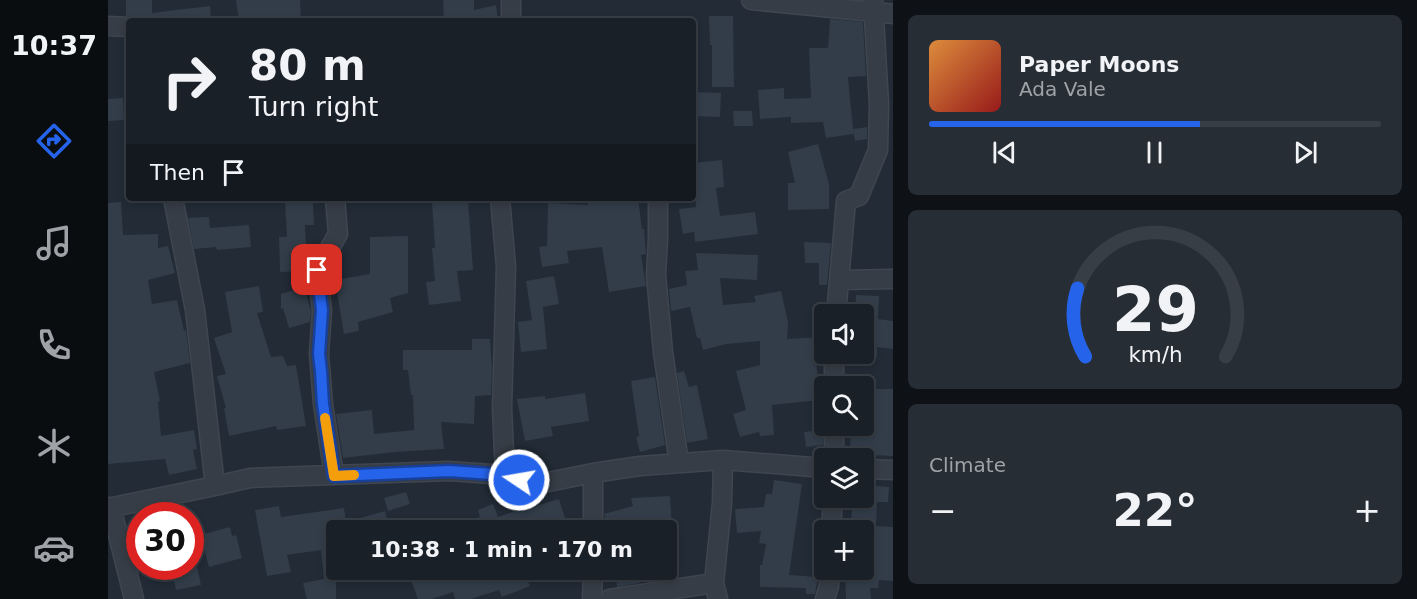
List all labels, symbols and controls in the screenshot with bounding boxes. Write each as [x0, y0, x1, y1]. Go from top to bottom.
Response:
text: 10:37 [11, 30, 97, 61]
text: 80 m [249, 41, 366, 90]
icon: right [150, 42, 228, 120]
text: Paper Moons [1019, 52, 1179, 77]
text: Ada Vale [1019, 77, 1106, 101]
text: Turn right [249, 91, 378, 122]
icon: directions [33, 120, 75, 162]
icon: previous [988, 136, 1021, 169]
icon: pause [1138, 136, 1171, 169]
icon: next [1289, 136, 1322, 169]
icon: arrive [217, 156, 250, 189]
text: Then [150, 160, 205, 185]
icon: music [33, 222, 75, 264]
pin [291, 244, 342, 295]
icon: arrive [300, 253, 333, 286]
text: 29 [1112, 273, 1198, 346]
map controls [814, 304, 874, 580]
button: sound [814, 304, 874, 364]
icon: phone [33, 324, 75, 366]
text: km/h [1128, 342, 1182, 367]
button: search [814, 376, 874, 436]
icon: climate [33, 425, 75, 467]
position arrow [487, 448, 551, 512]
button: layers [814, 448, 874, 508]
text: Climate [929, 453, 1006, 477]
text: 22° [1112, 484, 1198, 537]
text: − [929, 491, 957, 530]
text: + [1353, 491, 1381, 530]
speed limit sign: 30 [126, 502, 204, 580]
button: + [814, 520, 874, 580]
icon: car [33, 527, 75, 569]
text: 10:38 · 1 min · 170 m [370, 537, 633, 562]

